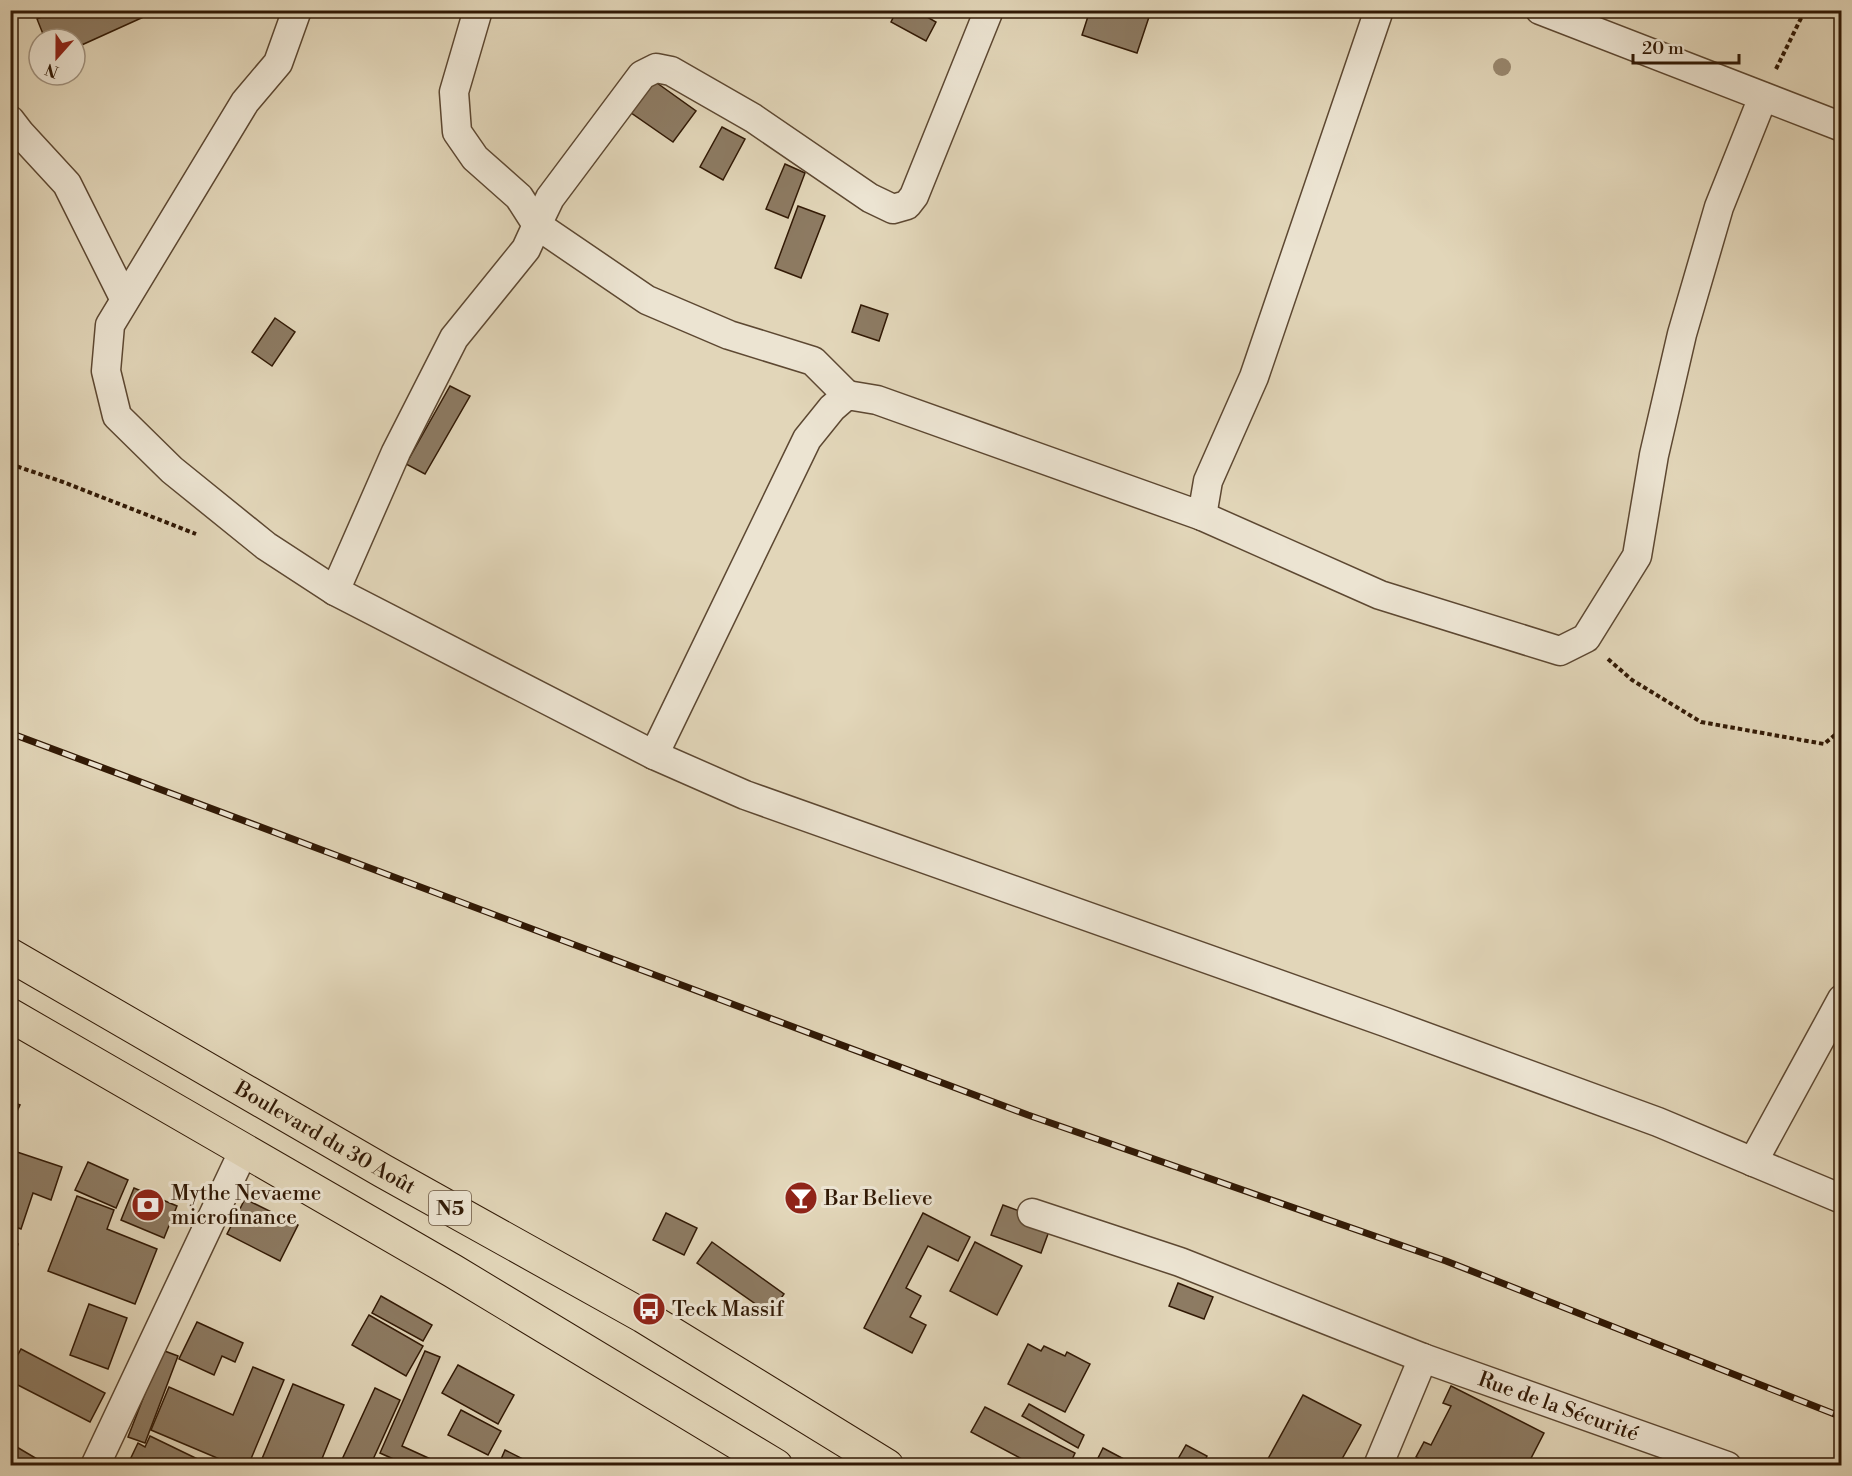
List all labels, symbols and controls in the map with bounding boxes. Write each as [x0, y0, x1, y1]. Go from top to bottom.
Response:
north arrow [27, 27, 87, 87]
scale bar [1633, 27, 1740, 65]
text: 20 m [1642, 37, 1684, 60]
text: N [42, 58, 61, 82]
street label: Boulevard du 30 Août [229, 1075, 420, 1201]
bar icon: Bar Believe [783, 1180, 819, 1216]
place label: Mythe Nevaeme microfinance [171, 1181, 321, 1231]
place label: Bar Believe [823, 1186, 933, 1212]
bank icon: Mythe Nevaeme microfinance [130, 1187, 166, 1223]
road number: N5 [429, 1191, 471, 1225]
bus stop icon: Teck Massif [631, 1291, 667, 1327]
place label: Teck Massif [672, 1297, 785, 1323]
street label: Rue de la Sécurité [1474, 1367, 1642, 1448]

